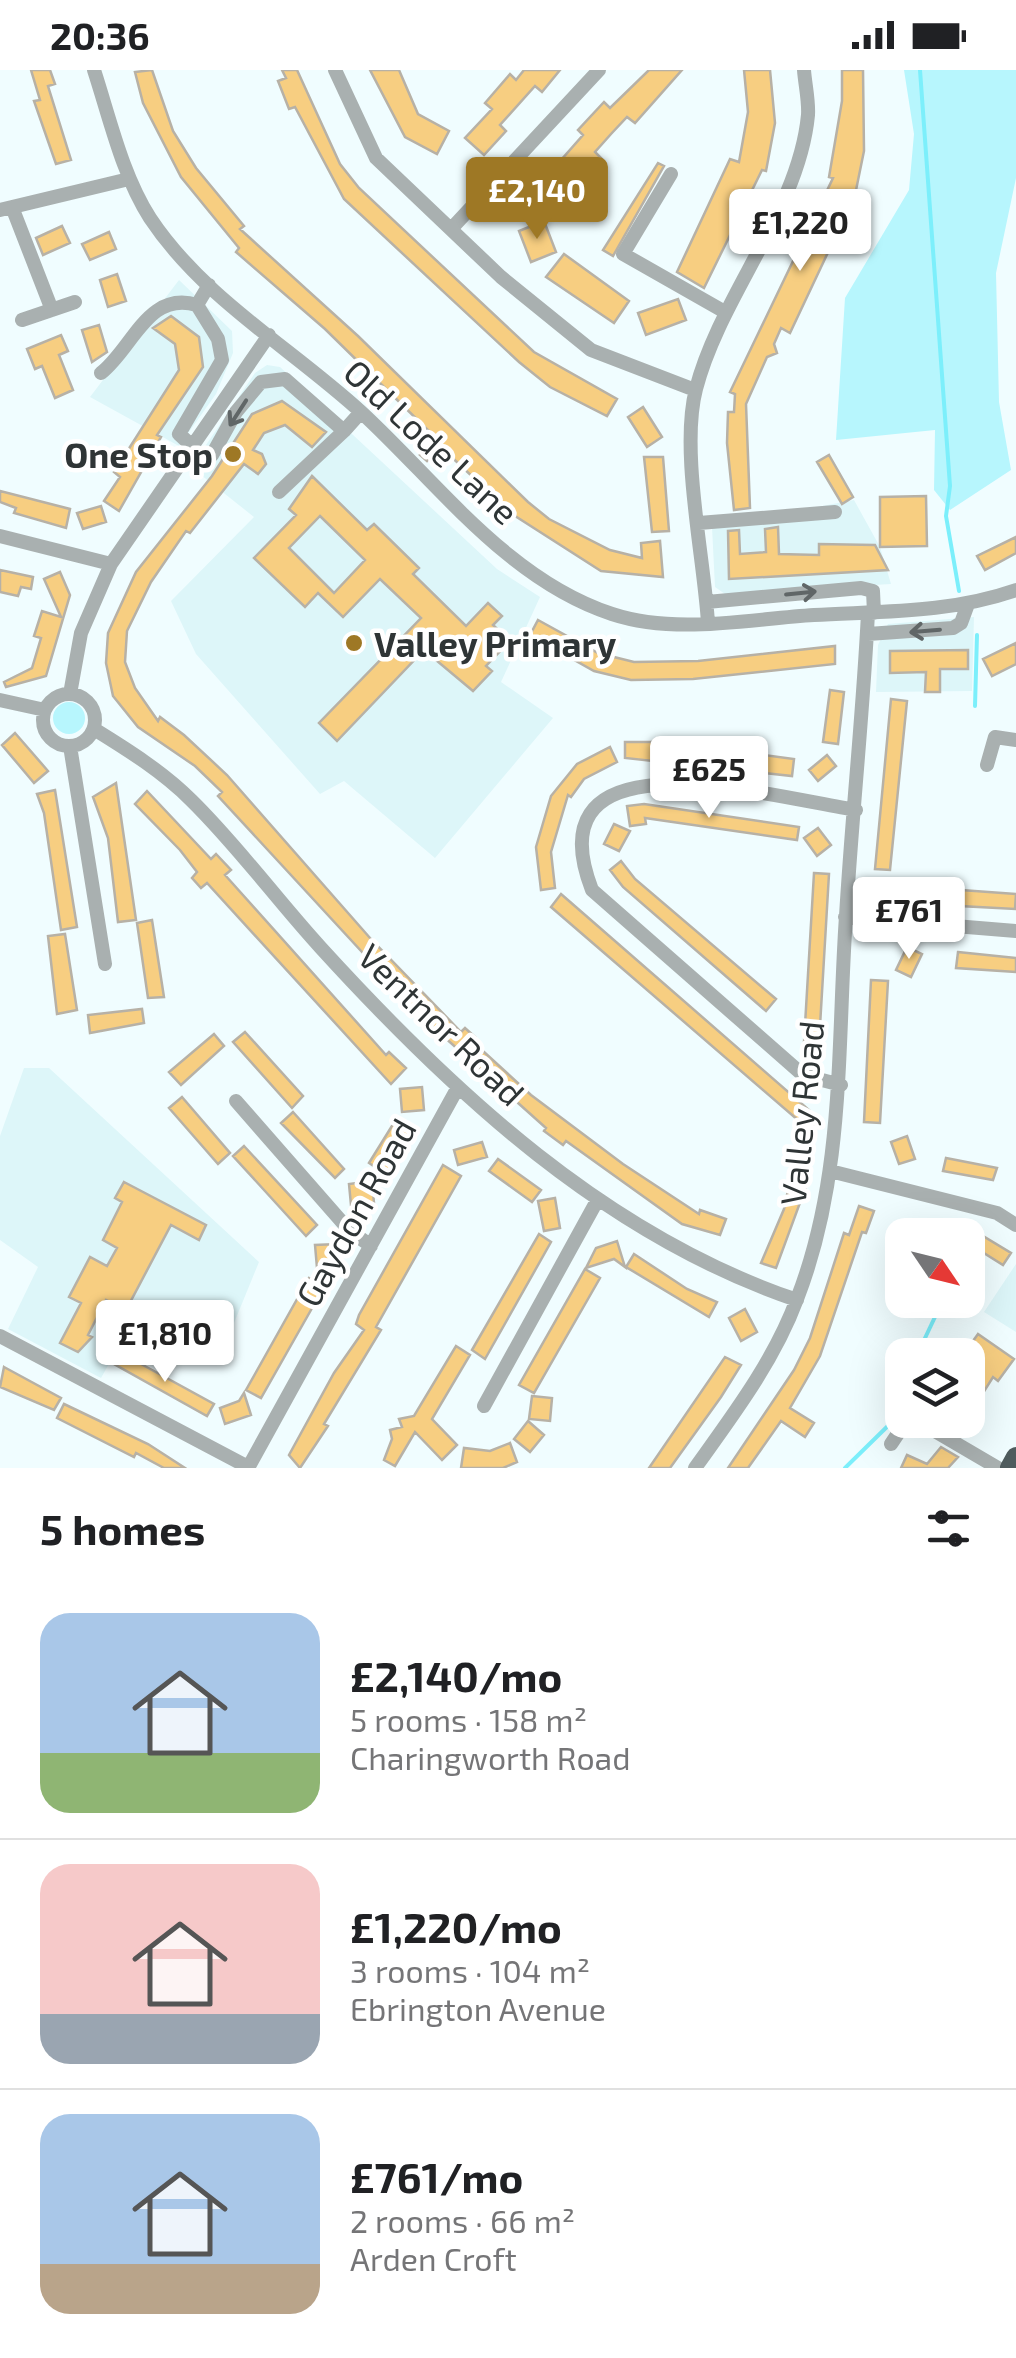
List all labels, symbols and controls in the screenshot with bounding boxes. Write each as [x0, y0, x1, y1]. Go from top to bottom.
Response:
text: 20:36 [50, 12, 150, 58]
pin: £2,140 [456, 157, 618, 242]
text: £2,140 [488, 170, 586, 208]
pin: £1,220 [719, 189, 881, 274]
text: £1,220 [751, 202, 849, 240]
street label: Old Lode Lane [336, 350, 528, 532]
one-way arrow [227, 399, 248, 427]
place label: One Stop [64, 433, 213, 475]
marker: One Stop [222, 443, 244, 465]
one-way arrow [784, 584, 816, 603]
one-way arrow [910, 621, 942, 640]
place label: Valley Primary [374, 622, 616, 665]
marker: Valley Primary [343, 632, 365, 654]
pin: £625 [650, 736, 768, 821]
text: £625 [672, 749, 746, 787]
pin: £761 [850, 877, 968, 962]
text: £761 [875, 890, 943, 928]
street label: Ventnor Road [350, 934, 534, 1114]
street label: Valley Road [770, 1019, 832, 1207]
street label: Gaydon Road [286, 1111, 424, 1313]
north arrow [885, 1218, 985, 1318]
map controls [885, 1218, 985, 1438]
pin: £1,810 [84, 1300, 246, 1385]
text: £1,810 [118, 1313, 212, 1351]
button: layers [885, 1338, 985, 1438]
icon: filters [921, 1501, 976, 1556]
text: 5 homes [40, 1503, 205, 1553]
text: £2,140/mo [350, 1650, 562, 1700]
icon: home [120, 1653, 240, 1773]
text: 5 rooms · 158 m² [350, 1700, 587, 1738]
text: Charingworth Road [350, 1738, 631, 1776]
text: £1,220/mo [350, 1901, 562, 1951]
icon: home [120, 1904, 240, 2024]
text: 3 rooms · 104 m² [350, 1951, 590, 1989]
text: Ebrington Avenue [350, 1989, 606, 2027]
text: £761/mo [350, 2151, 523, 2201]
icon: home [120, 2154, 240, 2274]
text: 2 rooms · 66 m² [350, 2201, 575, 2239]
text: Arden Croft [350, 2239, 517, 2277]

